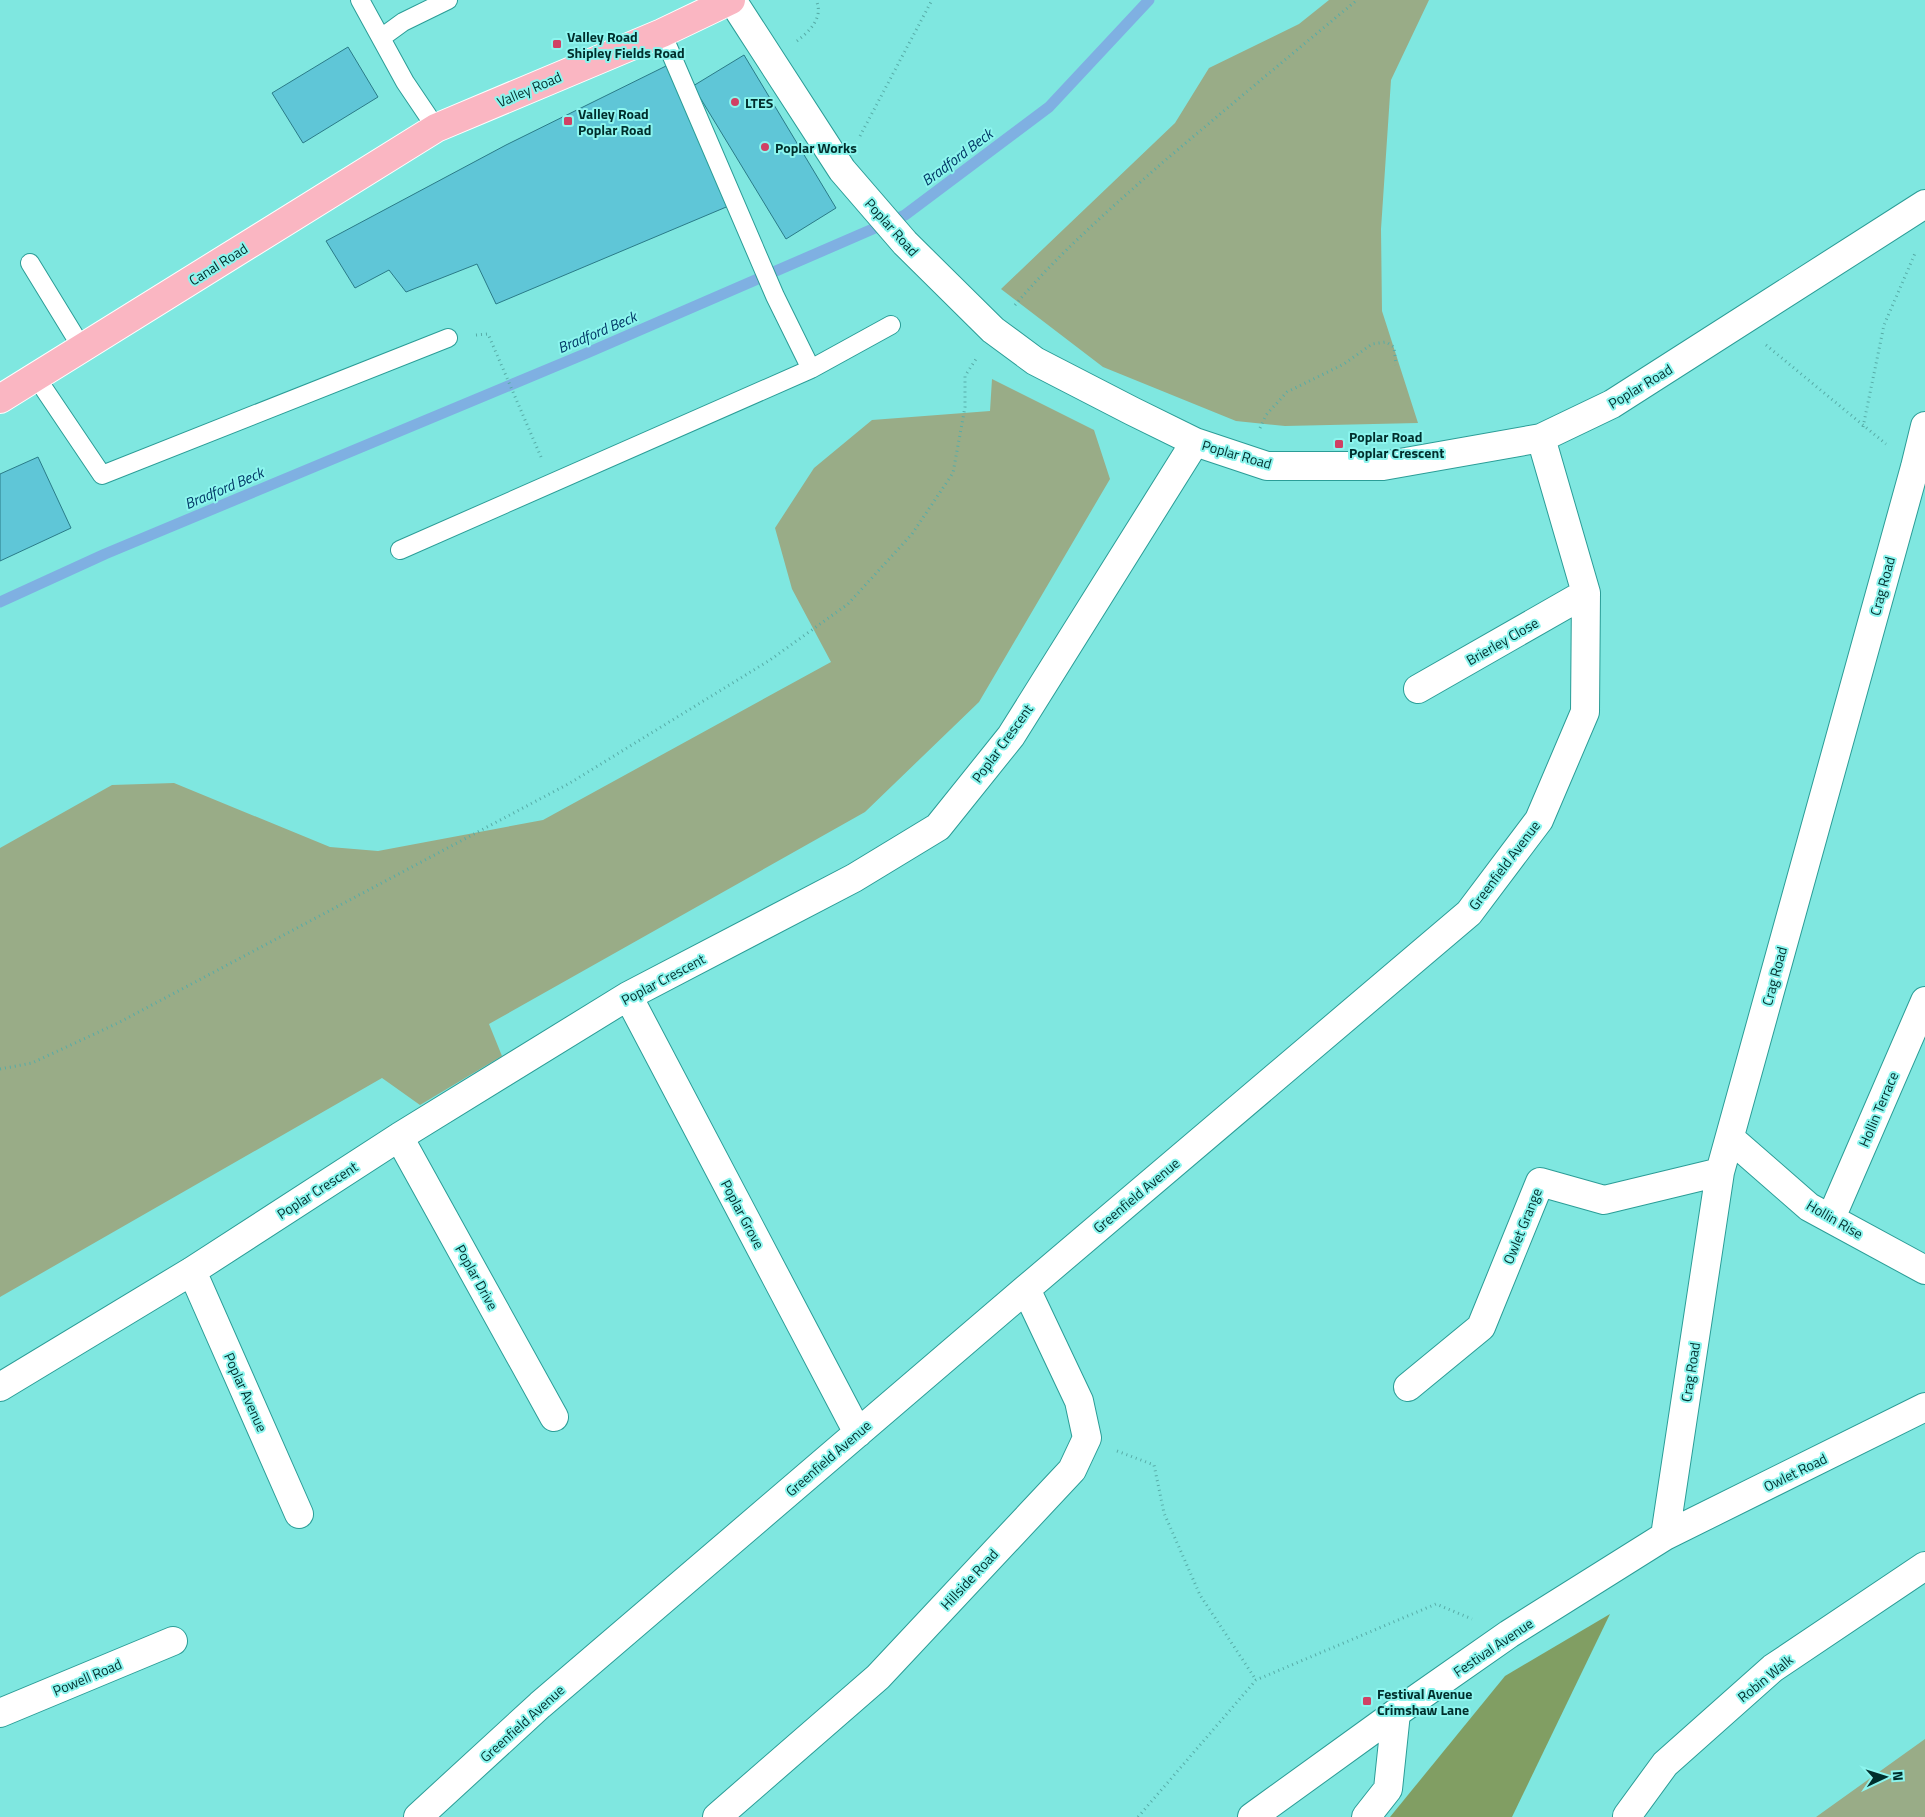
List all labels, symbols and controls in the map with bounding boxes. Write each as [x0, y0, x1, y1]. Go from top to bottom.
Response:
place label: Valley Road Shipley Fields Road [567, 26, 685, 63]
marker: Valley Road Shipley Fields Road [551, 38, 563, 50]
street label: Valley Road [493, 66, 565, 112]
place label: LTES [745, 92, 774, 113]
marker: LTES [729, 96, 741, 108]
place label: Valley Road Poplar Road [578, 103, 651, 140]
marker: Valley Road Poplar Road [562, 115, 574, 127]
water label: Bradford Beck [917, 121, 999, 191]
place label: Poplar Works [775, 137, 857, 158]
marker: Poplar Works [759, 141, 771, 153]
street label: Poplar Road [860, 193, 924, 261]
street label: Canal Road [185, 238, 251, 290]
water label: Bradford Beck [554, 304, 642, 359]
street label: Poplar Road [1604, 359, 1676, 413]
place label: Poplar Road Poplar Crescent [1349, 426, 1444, 463]
street label: Poplar Road [1200, 434, 1274, 474]
marker: Poplar Road Poplar Crescent [1333, 438, 1345, 450]
water label: Bradford Beck [181, 460, 269, 515]
street label: Crag Road [1864, 554, 1900, 618]
street label: Brierley Close [1462, 612, 1542, 670]
street label: Poplar Crescent [966, 699, 1038, 787]
street label: Greenfield Avenue [1463, 816, 1545, 914]
street label: Crag Road [1756, 944, 1792, 1008]
street label: Poplar Crescent [617, 948, 709, 1010]
street label: Hollin Terrace [1853, 1068, 1903, 1150]
street label: Greenfield Avenue [1088, 1152, 1184, 1238]
street label: Poplar Crescent [272, 1156, 362, 1224]
street label: Poplar Grove [716, 1176, 770, 1252]
street label: Owlet Grange [1497, 1185, 1547, 1267]
street label: Hollin Rise [1803, 1194, 1867, 1244]
street label: Poplar Drive [450, 1241, 504, 1313]
street label: Crag Road [1675, 1341, 1705, 1403]
street label: Poplar Avenue [219, 1349, 273, 1435]
street label: Greenfield Avenue [781, 1415, 875, 1501]
street label: Owlet Road [1760, 1448, 1830, 1496]
street label: Hillside Road [935, 1544, 1003, 1614]
street label: Festival Avenue [1449, 1612, 1537, 1682]
street label: Robin Walk [1733, 1649, 1798, 1707]
street label: Powell Road [49, 1653, 125, 1701]
street label: Greenfield Avenue [475, 1679, 569, 1767]
place label: Festival Avenue Crimshaw Lane [1377, 1683, 1472, 1720]
marker: Festival Avenue Crimshaw Lane [1361, 1695, 1373, 1707]
north arrow [1860, 1752, 1910, 1802]
text: N [1888, 1770, 1909, 1782]

